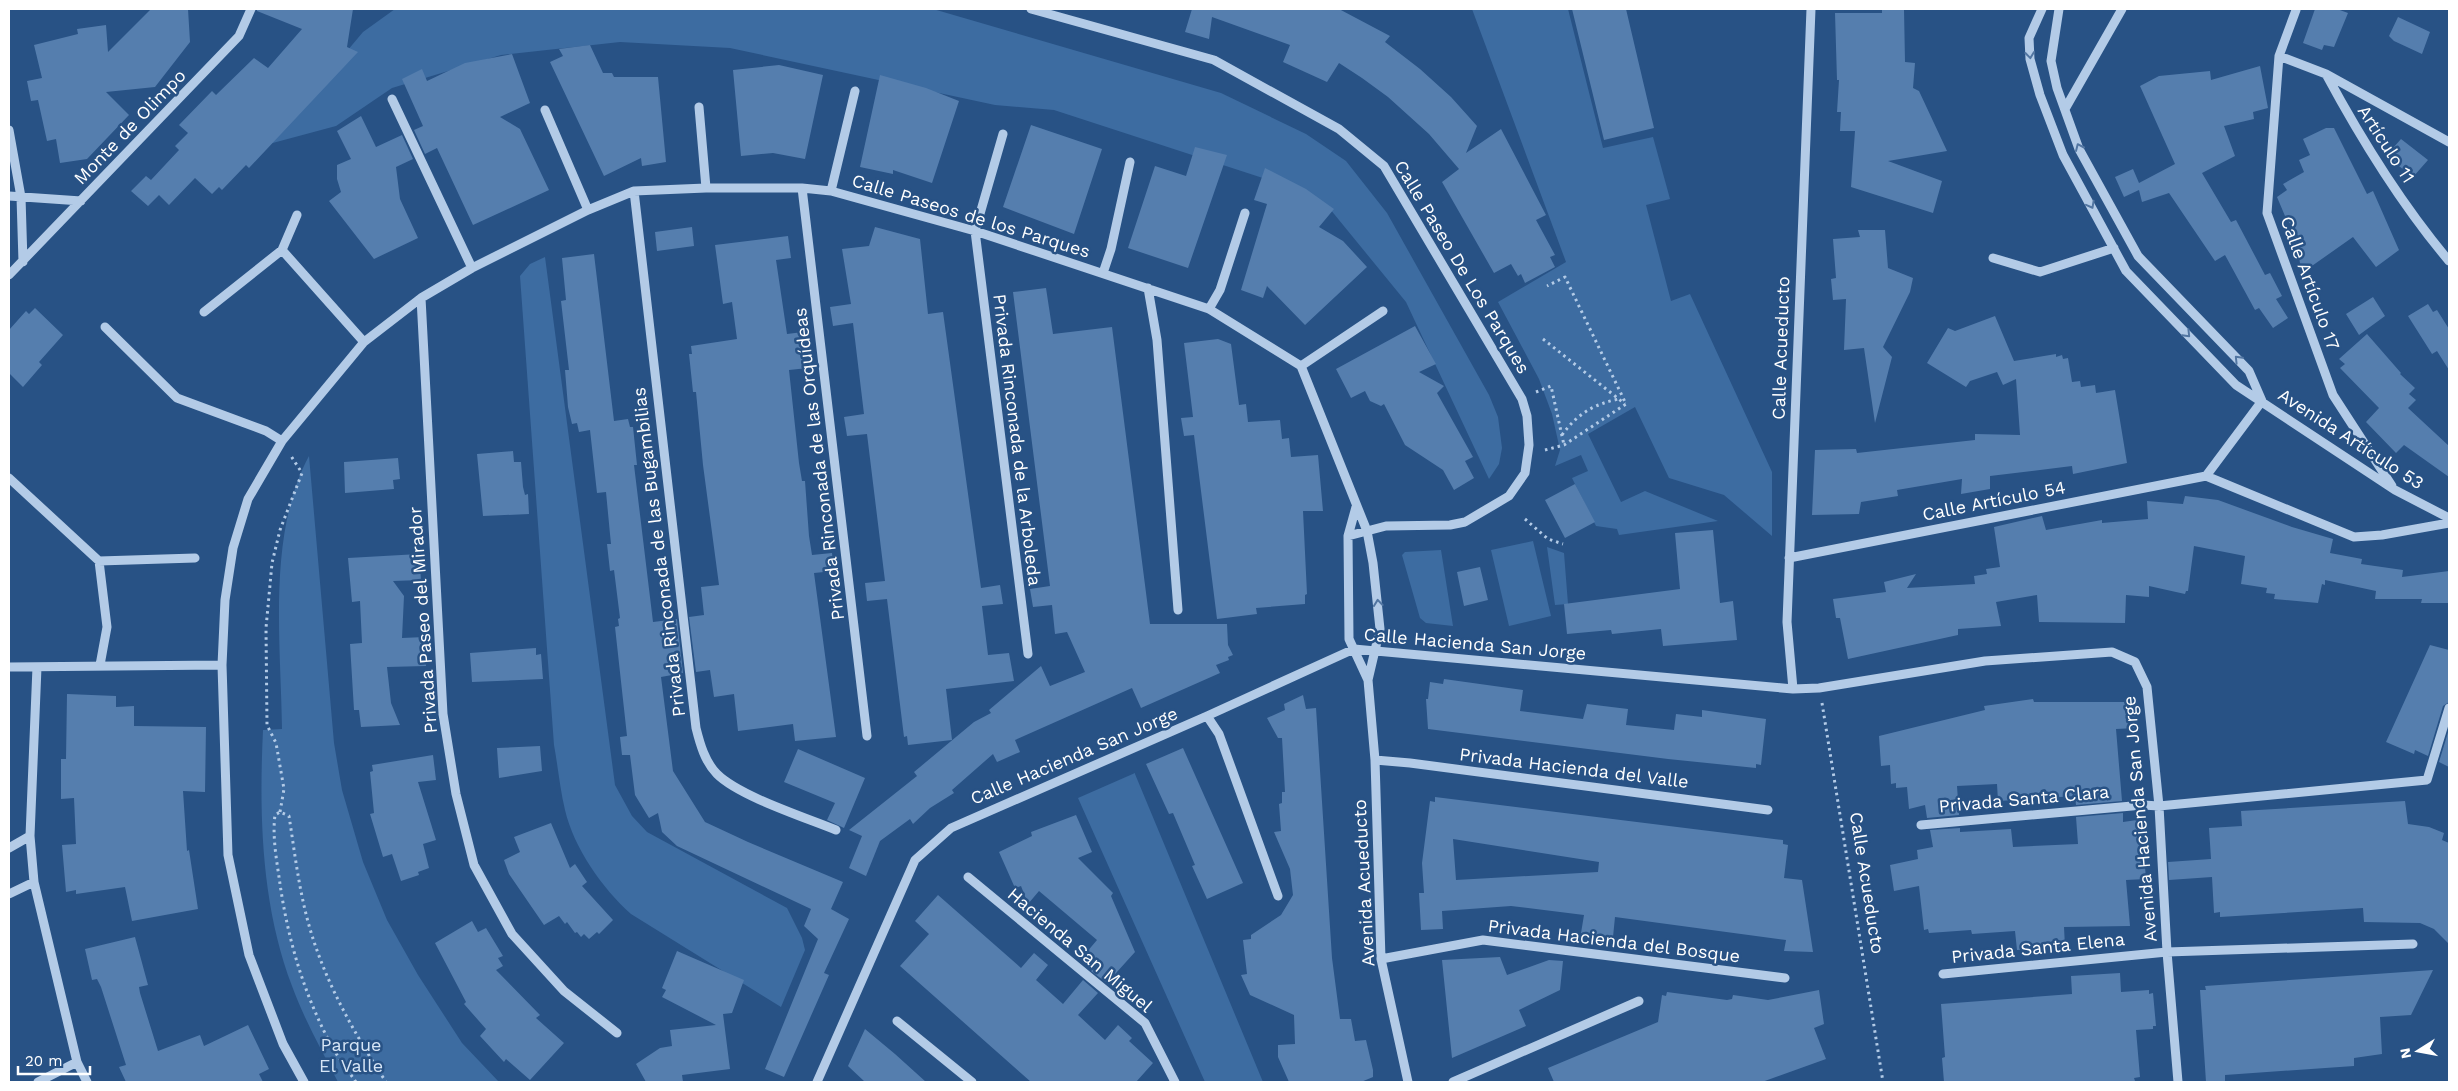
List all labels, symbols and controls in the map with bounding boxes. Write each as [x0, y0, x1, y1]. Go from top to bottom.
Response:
one-way arrow [2024, 51, 2035, 59]
street label: Monte de Olimpo [69, 65, 190, 189]
street label: Artículo 11 [2354, 101, 2419, 186]
one-way arrow [2075, 143, 2086, 152]
street label: Calle Paseo De Los Parques [1390, 156, 1535, 377]
street label: Calle Paseos de los Parques [850, 169, 1093, 262]
one-way arrow [2084, 199, 2094, 208]
street label: Calle Artículo 17 [2277, 213, 2344, 353]
street label: Calle Acueducto [1768, 276, 1793, 420]
street label: Privada Rinconada de la Arboleda [989, 293, 1046, 587]
street label: Privada Rinconada de las Orquídeas [789, 306, 848, 622]
one-way arrow [2181, 328, 2190, 337]
one-way arrow [2235, 356, 2244, 365]
street label: Avenida Artículo 53 [2275, 384, 2428, 493]
street label: Privada Rinconada de las Bugambilias [628, 386, 689, 718]
street label: Calle Artículo 54 [1920, 476, 2067, 525]
street label: Privada Paseo del Mirador [404, 506, 441, 734]
one-way arrow [1373, 599, 1384, 607]
street label: Calle Hacienda San Jorge [1363, 623, 1587, 664]
street label: Avenida Hacienda San Jorge [2118, 695, 2161, 943]
street label: Calle Hacienda San Jorge [967, 702, 1181, 809]
street label: Privada Hacienda del Valle [1458, 743, 1690, 792]
street label: Privada Santa Clara [1938, 781, 2110, 816]
street label: Avenida Acueducto [1349, 799, 1378, 967]
street label: Calle Acueducto [1846, 810, 1889, 955]
street label: Hacienda San Miguel [1004, 883, 1157, 1017]
street label: Privada Hacienda del Bosque [1487, 915, 1741, 966]
street label: Privada Santa Elena [1950, 928, 2126, 967]
north arrow [2393, 1026, 2443, 1076]
park label: Parque El Valle [319, 1034, 383, 1076]
scale bar [18, 1044, 90, 1076]
text: N [2396, 1047, 2414, 1060]
text: 20 m [25, 1052, 63, 1070]

